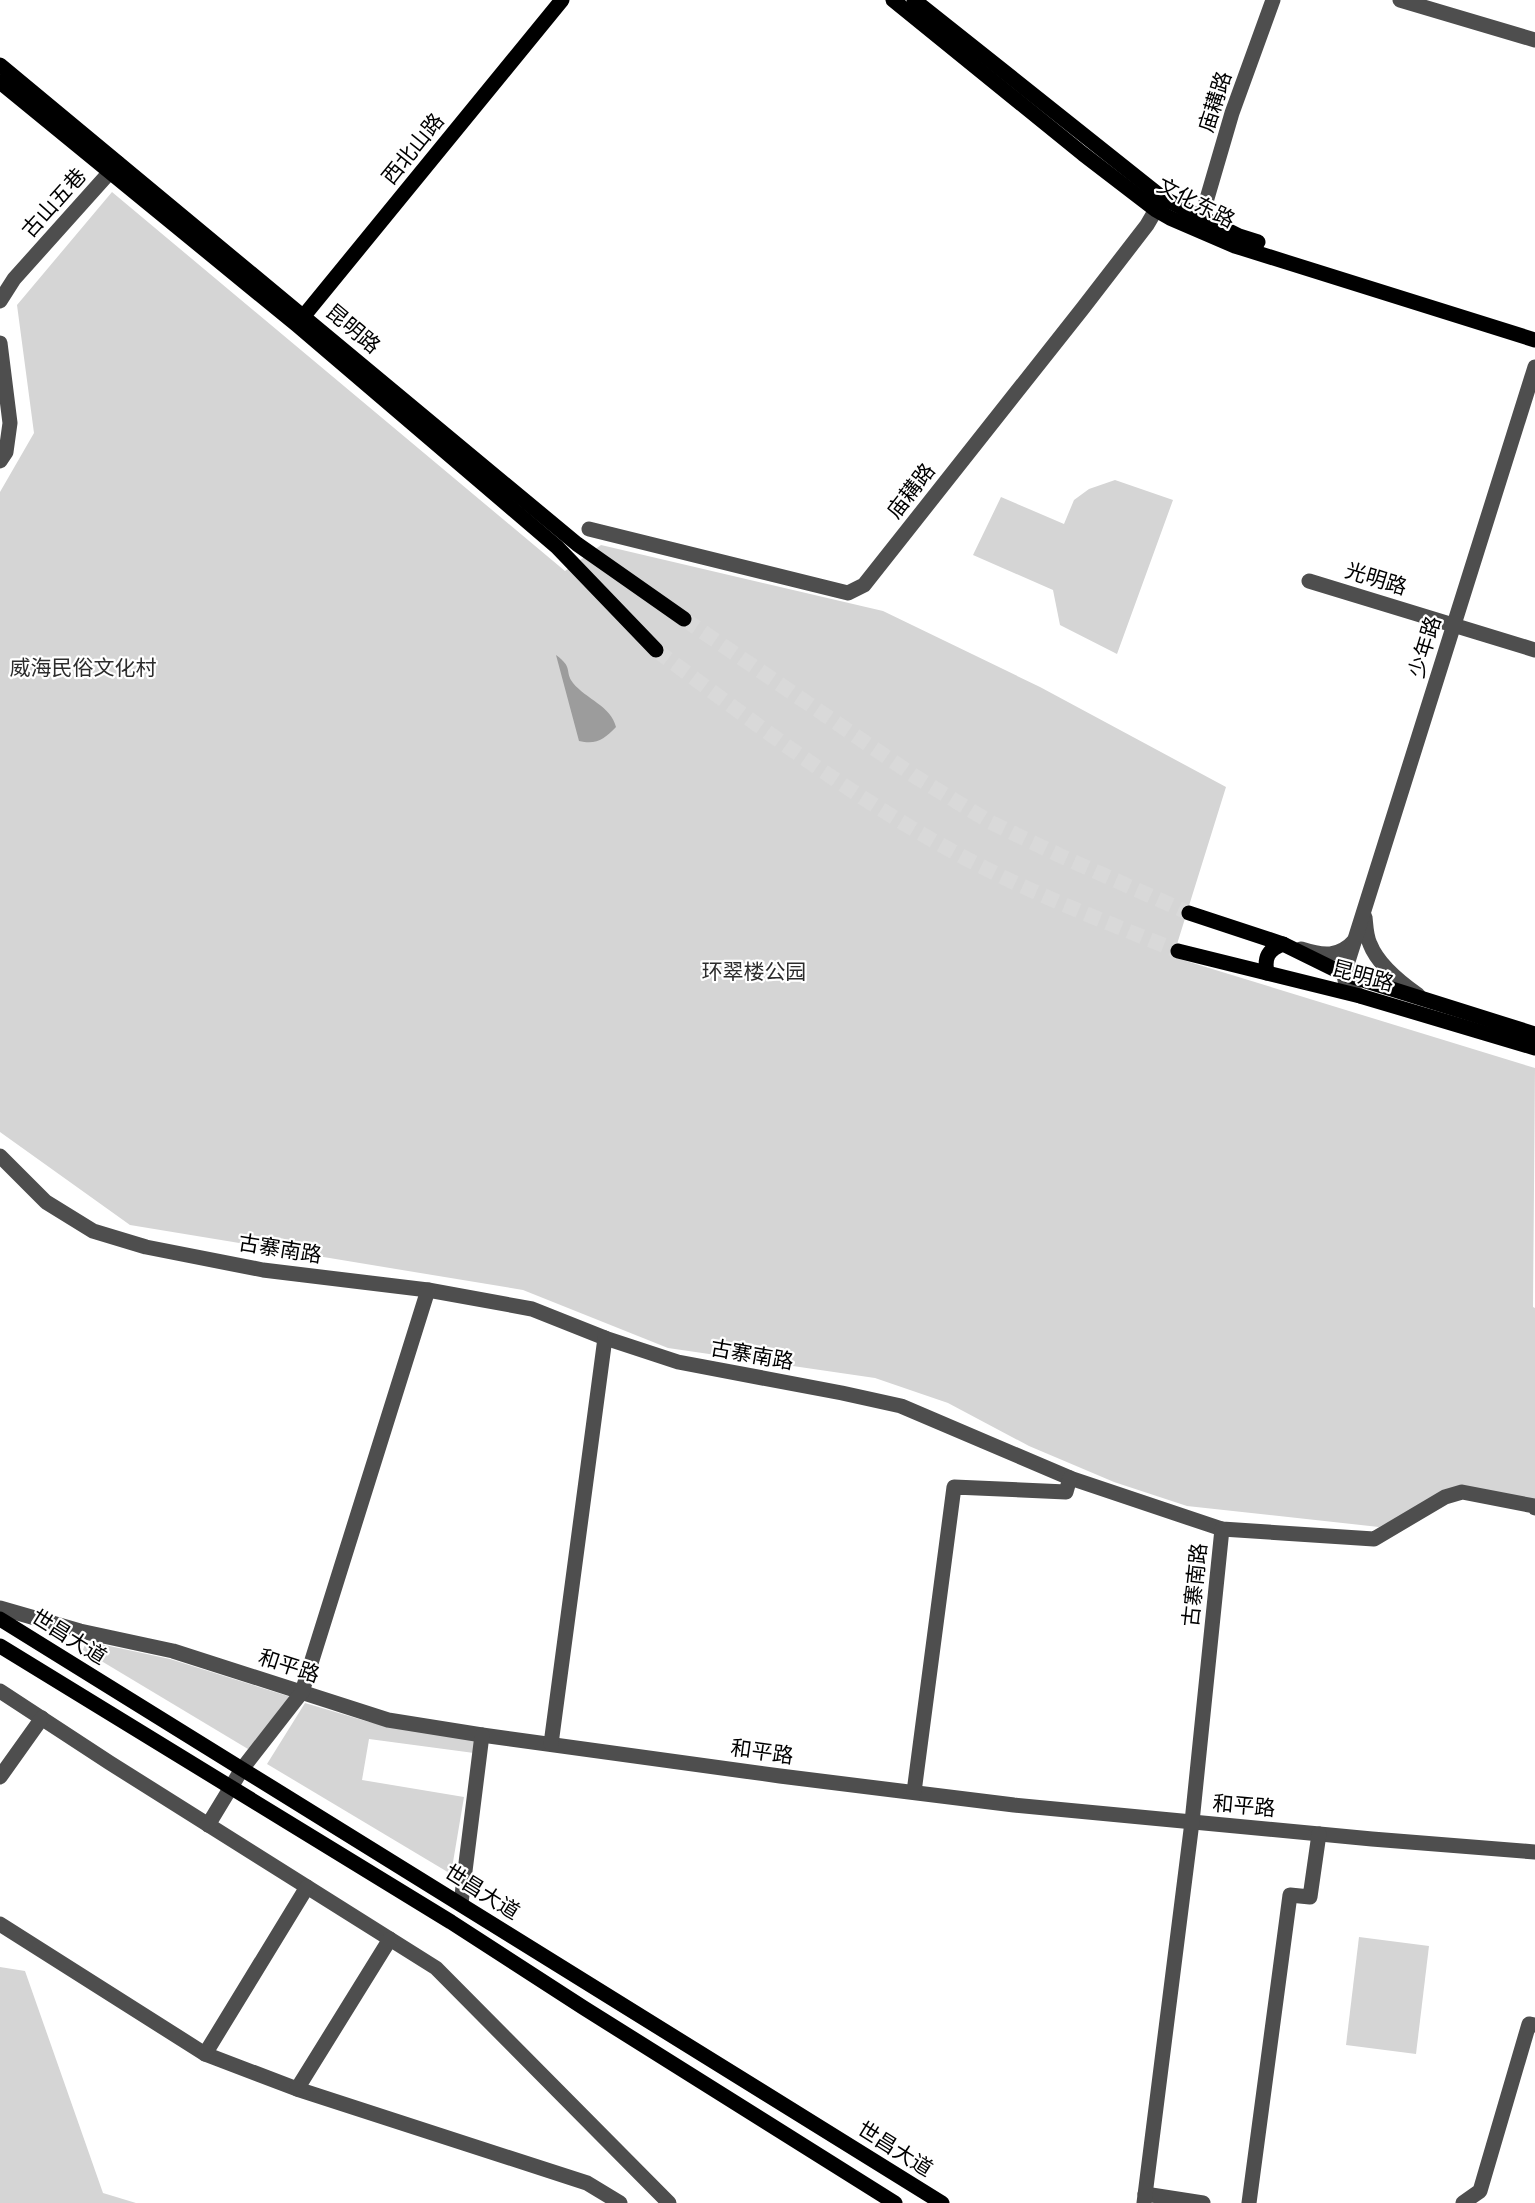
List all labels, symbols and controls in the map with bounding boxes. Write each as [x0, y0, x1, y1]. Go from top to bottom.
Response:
street label: 庙耩路 [1191, 67, 1238, 136]
street label: 西北山路 [375, 107, 450, 190]
street label: 古山五巷 [15, 162, 93, 244]
street label: 文化东路 [1152, 171, 1240, 235]
street label: 昆明路 [320, 297, 387, 360]
street label: 庙耩路 [880, 457, 941, 524]
street label: 光明路 [1342, 555, 1411, 602]
street label: 少年路 [1401, 612, 1448, 681]
park label: 威海民俗文化村 [10, 653, 157, 682]
street label: 昆明路 [1329, 953, 1397, 998]
park label: 环翠楼公园 [702, 957, 807, 986]
street label: 古寨南路 [236, 1228, 324, 1269]
street label: 古寨南路 [708, 1333, 796, 1376]
street label: 古寨南路 [1176, 1542, 1213, 1628]
street label: 世昌大道 [26, 1602, 113, 1671]
street label: 和平路 [255, 1642, 324, 1689]
street label: 和平路 [729, 1733, 795, 1770]
street label: 和平路 [1211, 1788, 1277, 1823]
street label: 世昌大道 [439, 1857, 526, 1926]
street label: 世昌大道 [852, 2114, 939, 2183]

